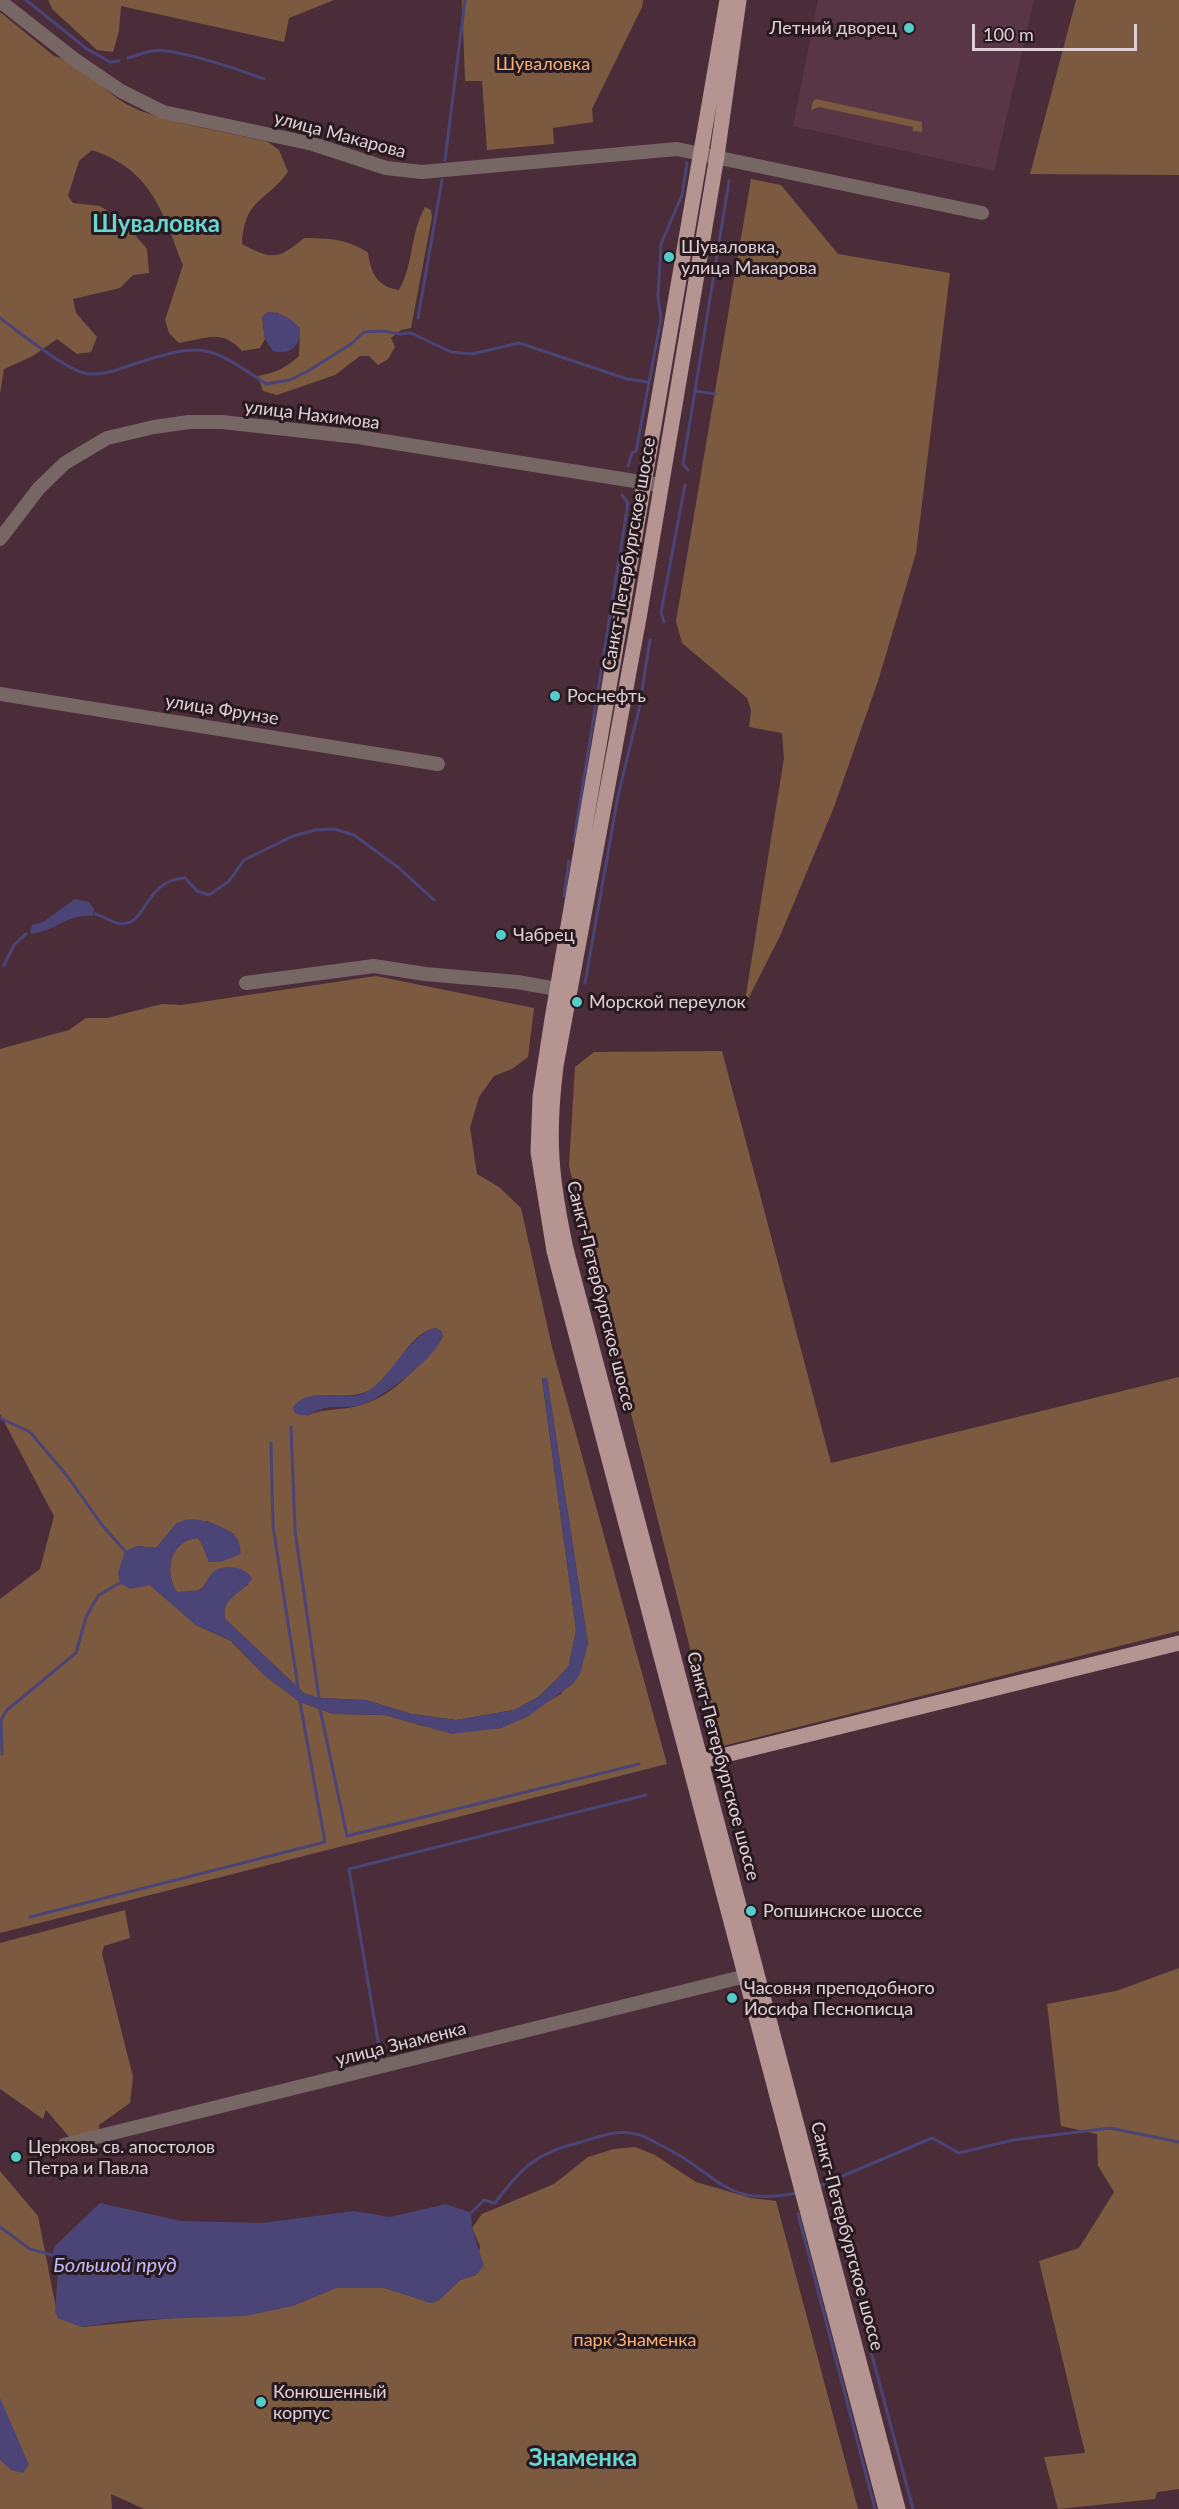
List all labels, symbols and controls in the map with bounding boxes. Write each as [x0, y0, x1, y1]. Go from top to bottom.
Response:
scale bar [975, 12, 1140, 50]
place label: Летний дворец [770, 17, 897, 39]
marker: Летний дворец [902, 21, 916, 35]
text: 100 m [983, 23, 1034, 45]
park label: Шуваловка [496, 53, 590, 75]
street label: улица Макарова [272, 107, 408, 163]
district label: Шуваловка [92, 210, 220, 238]
place label: Шуваловка, улица Макарова [681, 236, 817, 278]
marker: Шуваловка, улица Макарова [662, 250, 676, 264]
street label: улица Нахимова [243, 396, 381, 434]
street label: Санкт-Петербургское шоссе [598, 436, 660, 672]
place label: Роснефть [567, 685, 646, 707]
marker: Роснефть [548, 689, 562, 703]
street label: улица Фрунзе [164, 690, 280, 730]
place label: Чабрец [513, 924, 575, 946]
marker: Чабрец [494, 928, 508, 942]
place label: Морской переулок [589, 991, 746, 1013]
marker: Морской переулок [570, 995, 584, 1009]
street label: Санкт-Петербургское шоссе [562, 1179, 640, 1413]
street label: Санкт-Петербургское шоссе [682, 1649, 764, 1883]
place label: Ропшинское шоссе [763, 1900, 922, 1922]
marker: Ропшинское шоссе [744, 1904, 758, 1918]
place label: Часовня преподобного Иосифа Песнописца [744, 1977, 935, 2020]
marker: Часовня преподобного Иосифа Песнописца [725, 1991, 739, 2005]
street label: улица Знаменка [334, 2017, 468, 2071]
street label: Санкт-Петербургское шоссе [806, 2119, 888, 2353]
place label: Церковь св. апостолов Петра и Павла [28, 2136, 215, 2178]
marker: Церковь св. апостолов Петра и Павла [9, 2150, 23, 2164]
water label: Большой пруд [53, 2254, 177, 2278]
park label: парк Знаменка [574, 2329, 696, 2351]
place label: Конюшенный корпус [273, 2381, 387, 2424]
marker: Конюшенный корпус [254, 2395, 268, 2409]
district label: Знаменка [529, 2444, 637, 2472]

